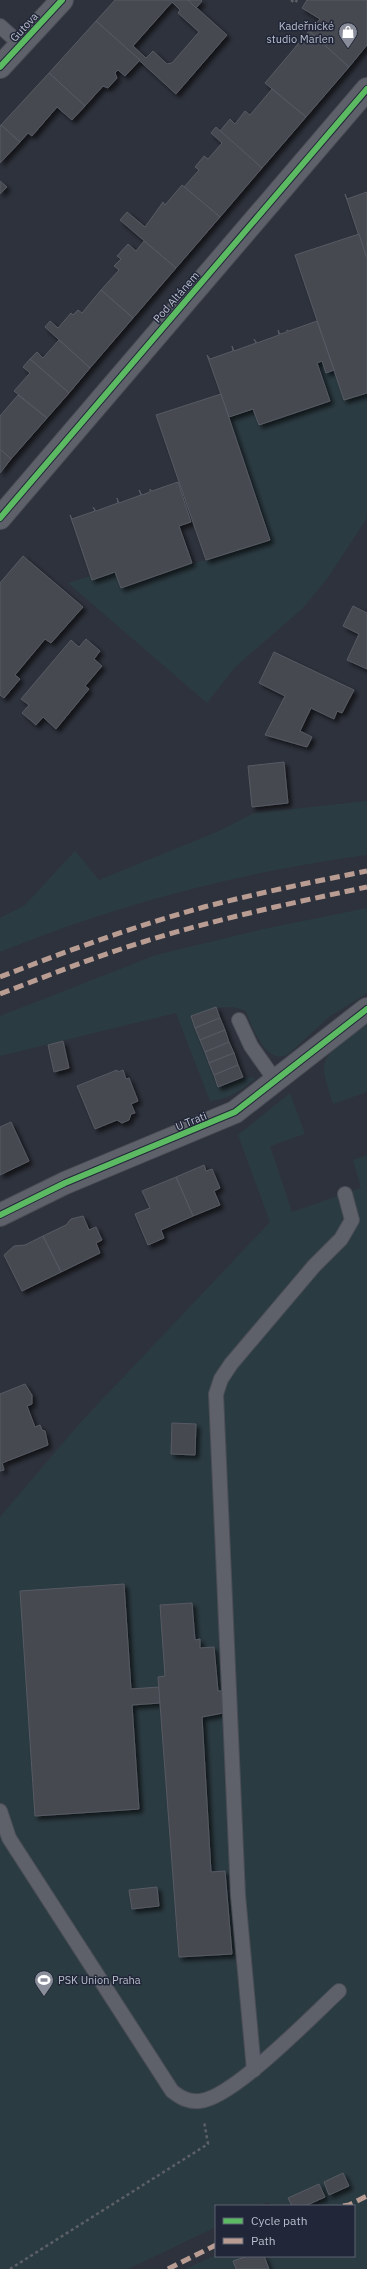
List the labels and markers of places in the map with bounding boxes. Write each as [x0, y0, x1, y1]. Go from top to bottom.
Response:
place label: Kadeřnické studio Marlen [267, 19, 334, 46]
shop icon: Kadeřnické studio Marlen [337, 21, 359, 49]
sports icon: PSK Union Praha [33, 1969, 55, 1997]
place label: PSK Union Praha [58, 1973, 141, 1987]

